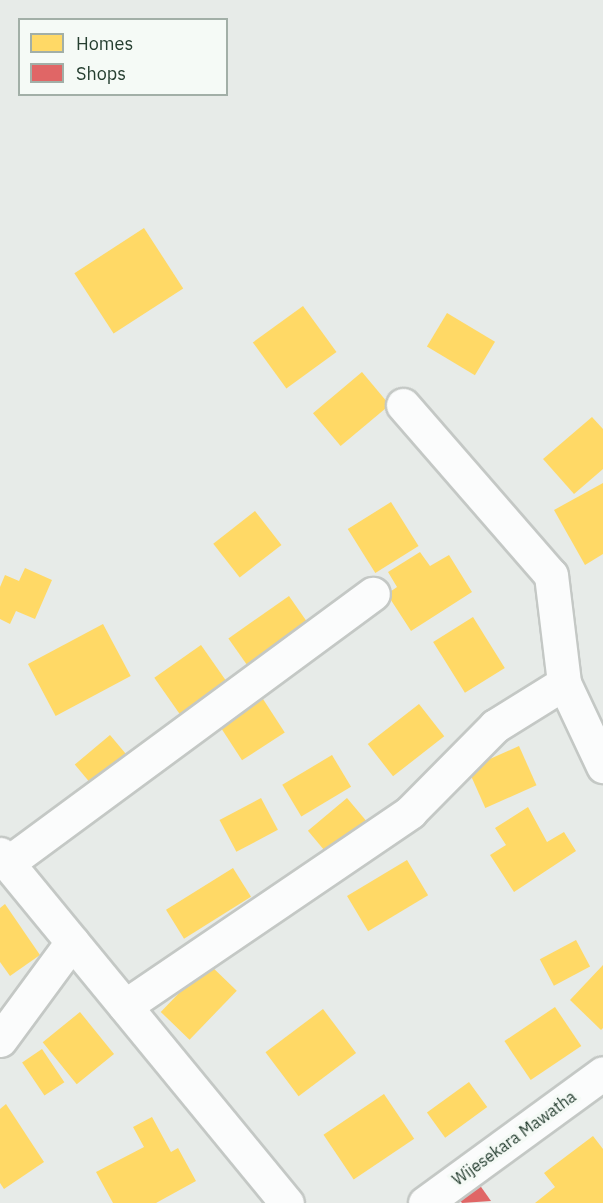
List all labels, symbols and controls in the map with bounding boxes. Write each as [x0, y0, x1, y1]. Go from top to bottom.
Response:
legend [18, 18, 228, 96]
text: Homes [76, 32, 133, 55]
text: Shops [76, 62, 126, 85]
street label: Wijesekara Mawatha [448, 1087, 580, 1189]

